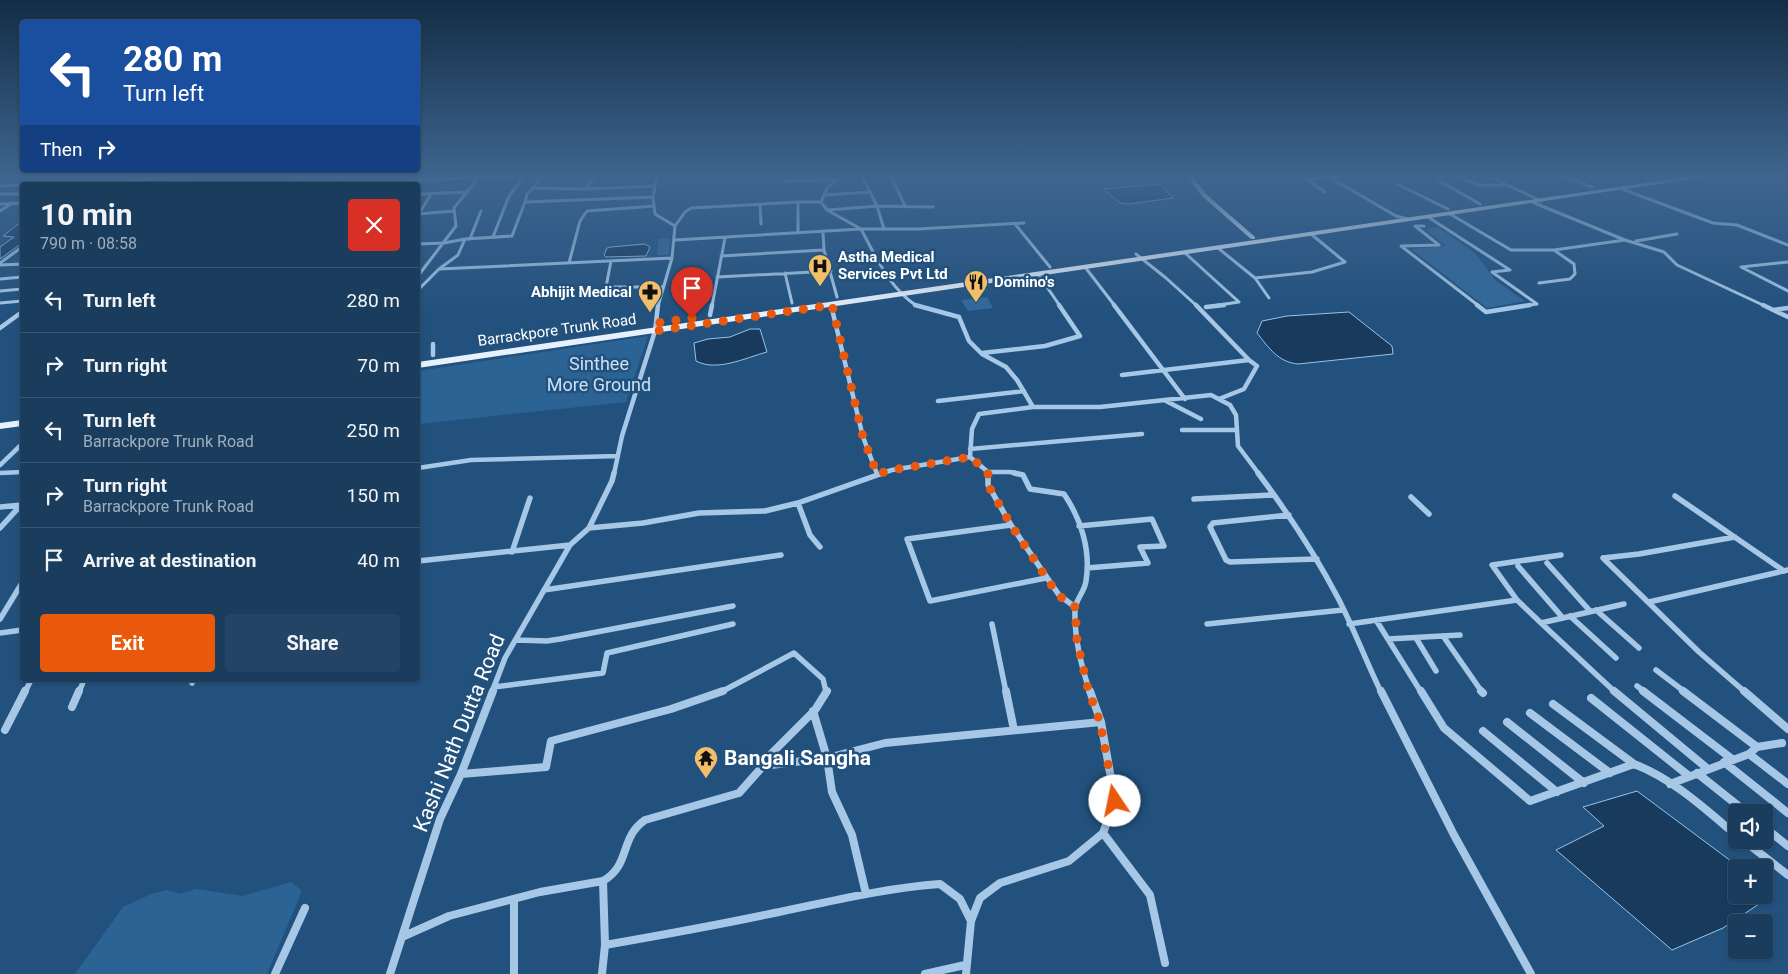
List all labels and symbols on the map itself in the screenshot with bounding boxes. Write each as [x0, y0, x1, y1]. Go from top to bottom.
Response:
place label: Astha Medical Services Pvt Ltd [838, 248, 948, 283]
hospital icon: Astha Medical Services Pvt Ltd [807, 253, 833, 287]
pin [671, 267, 713, 318]
restaurant icon: Domino's [963, 269, 989, 303]
place label: Domino's [994, 273, 1055, 291]
pharmacy icon: Abhijit Medical [637, 279, 663, 313]
place label: Abhijit Medical [531, 283, 632, 301]
street label: Barrackpore Trunk Road [476, 310, 638, 350]
park label: Sinthee More Ground [547, 353, 651, 395]
street label: Kashi Nath Dutta Road [408, 631, 510, 835]
temple icon: Bangali Sangha [693, 745, 719, 779]
place label: Bangali Sangha [724, 746, 871, 770]
position arrow [1088, 774, 1140, 826]

